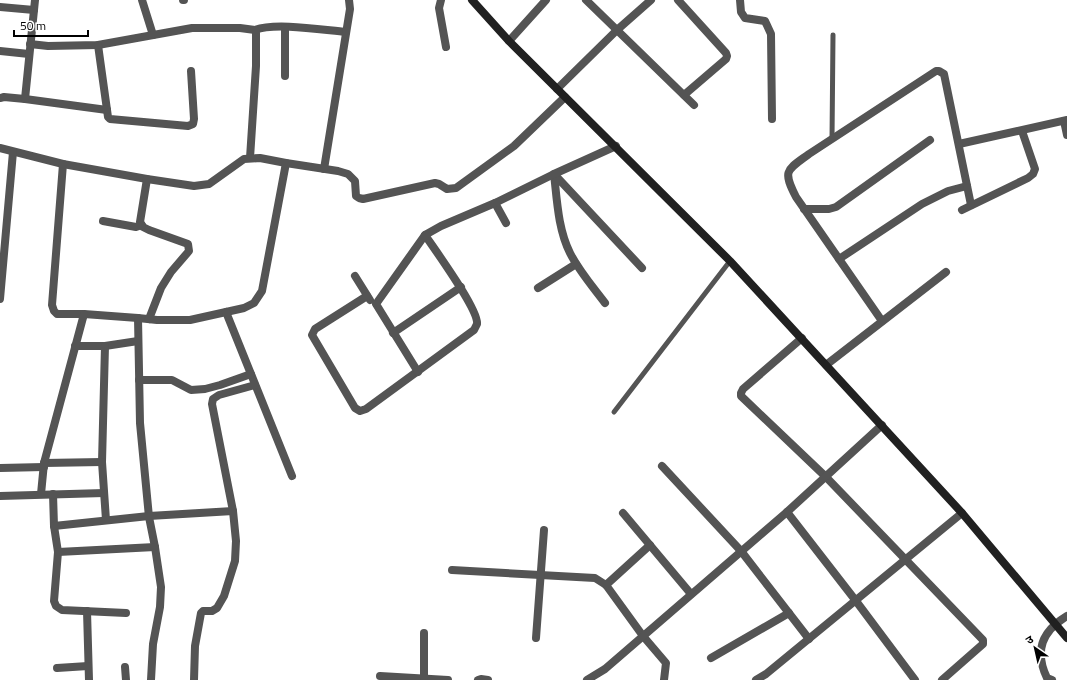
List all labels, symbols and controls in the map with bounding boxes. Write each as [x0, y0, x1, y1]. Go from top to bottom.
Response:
scale bar [14, 12, 88, 38]
text: 50 m [20, 16, 46, 35]
north arrow [1015, 628, 1055, 668]
text: उ [1022, 631, 1037, 648]

